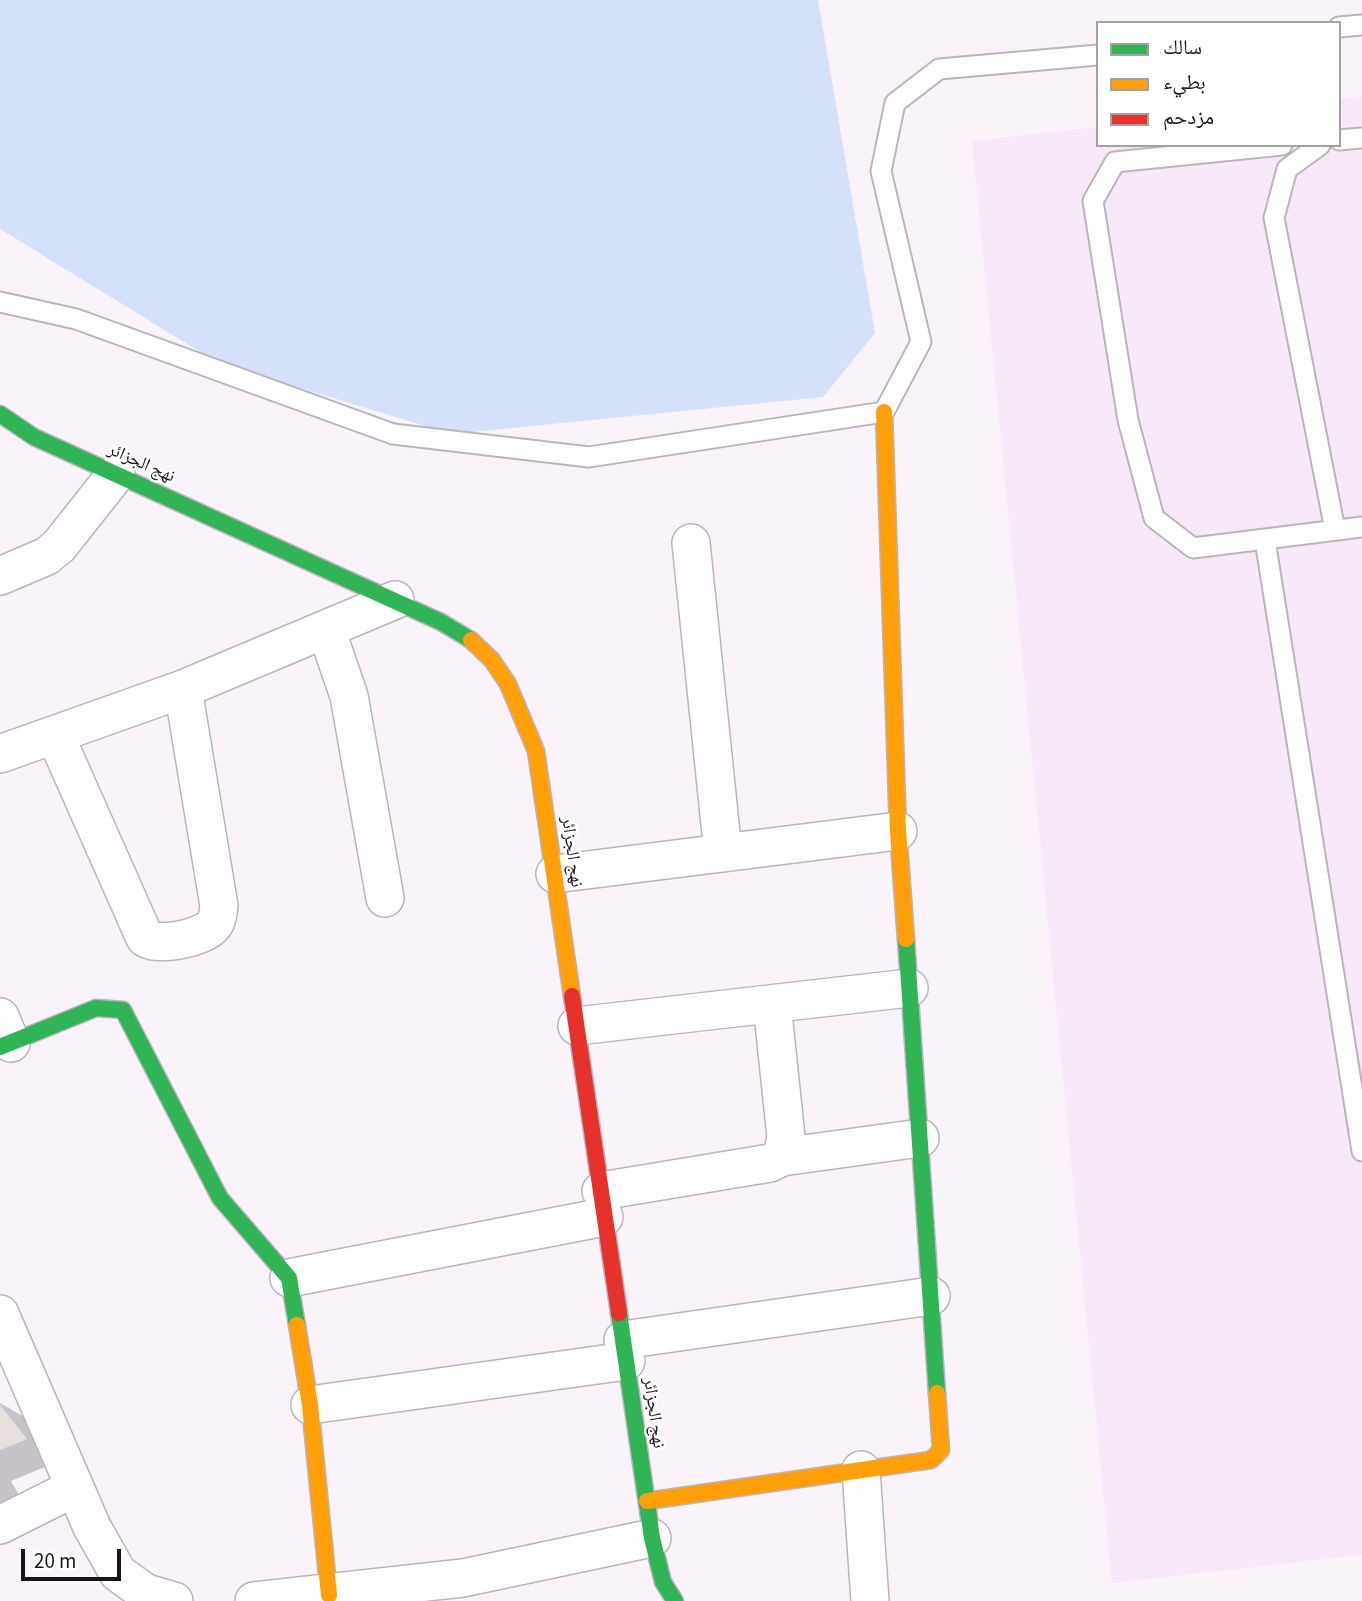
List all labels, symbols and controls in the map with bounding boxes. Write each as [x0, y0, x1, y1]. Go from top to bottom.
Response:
legend [1096, 21, 1341, 147]
text: سالك [1163, 32, 1202, 62]
text: بطيء [1163, 67, 1206, 97]
text: مزدحم [1163, 102, 1214, 132]
street label: نهج الجزائر [104, 440, 178, 488]
street label: نهج الجزائر [555, 815, 587, 889]
street label: نهج الجزائر [637, 1376, 669, 1450]
scale bar [24, 1534, 124, 1578]
text: 20 m [34, 1546, 76, 1576]

